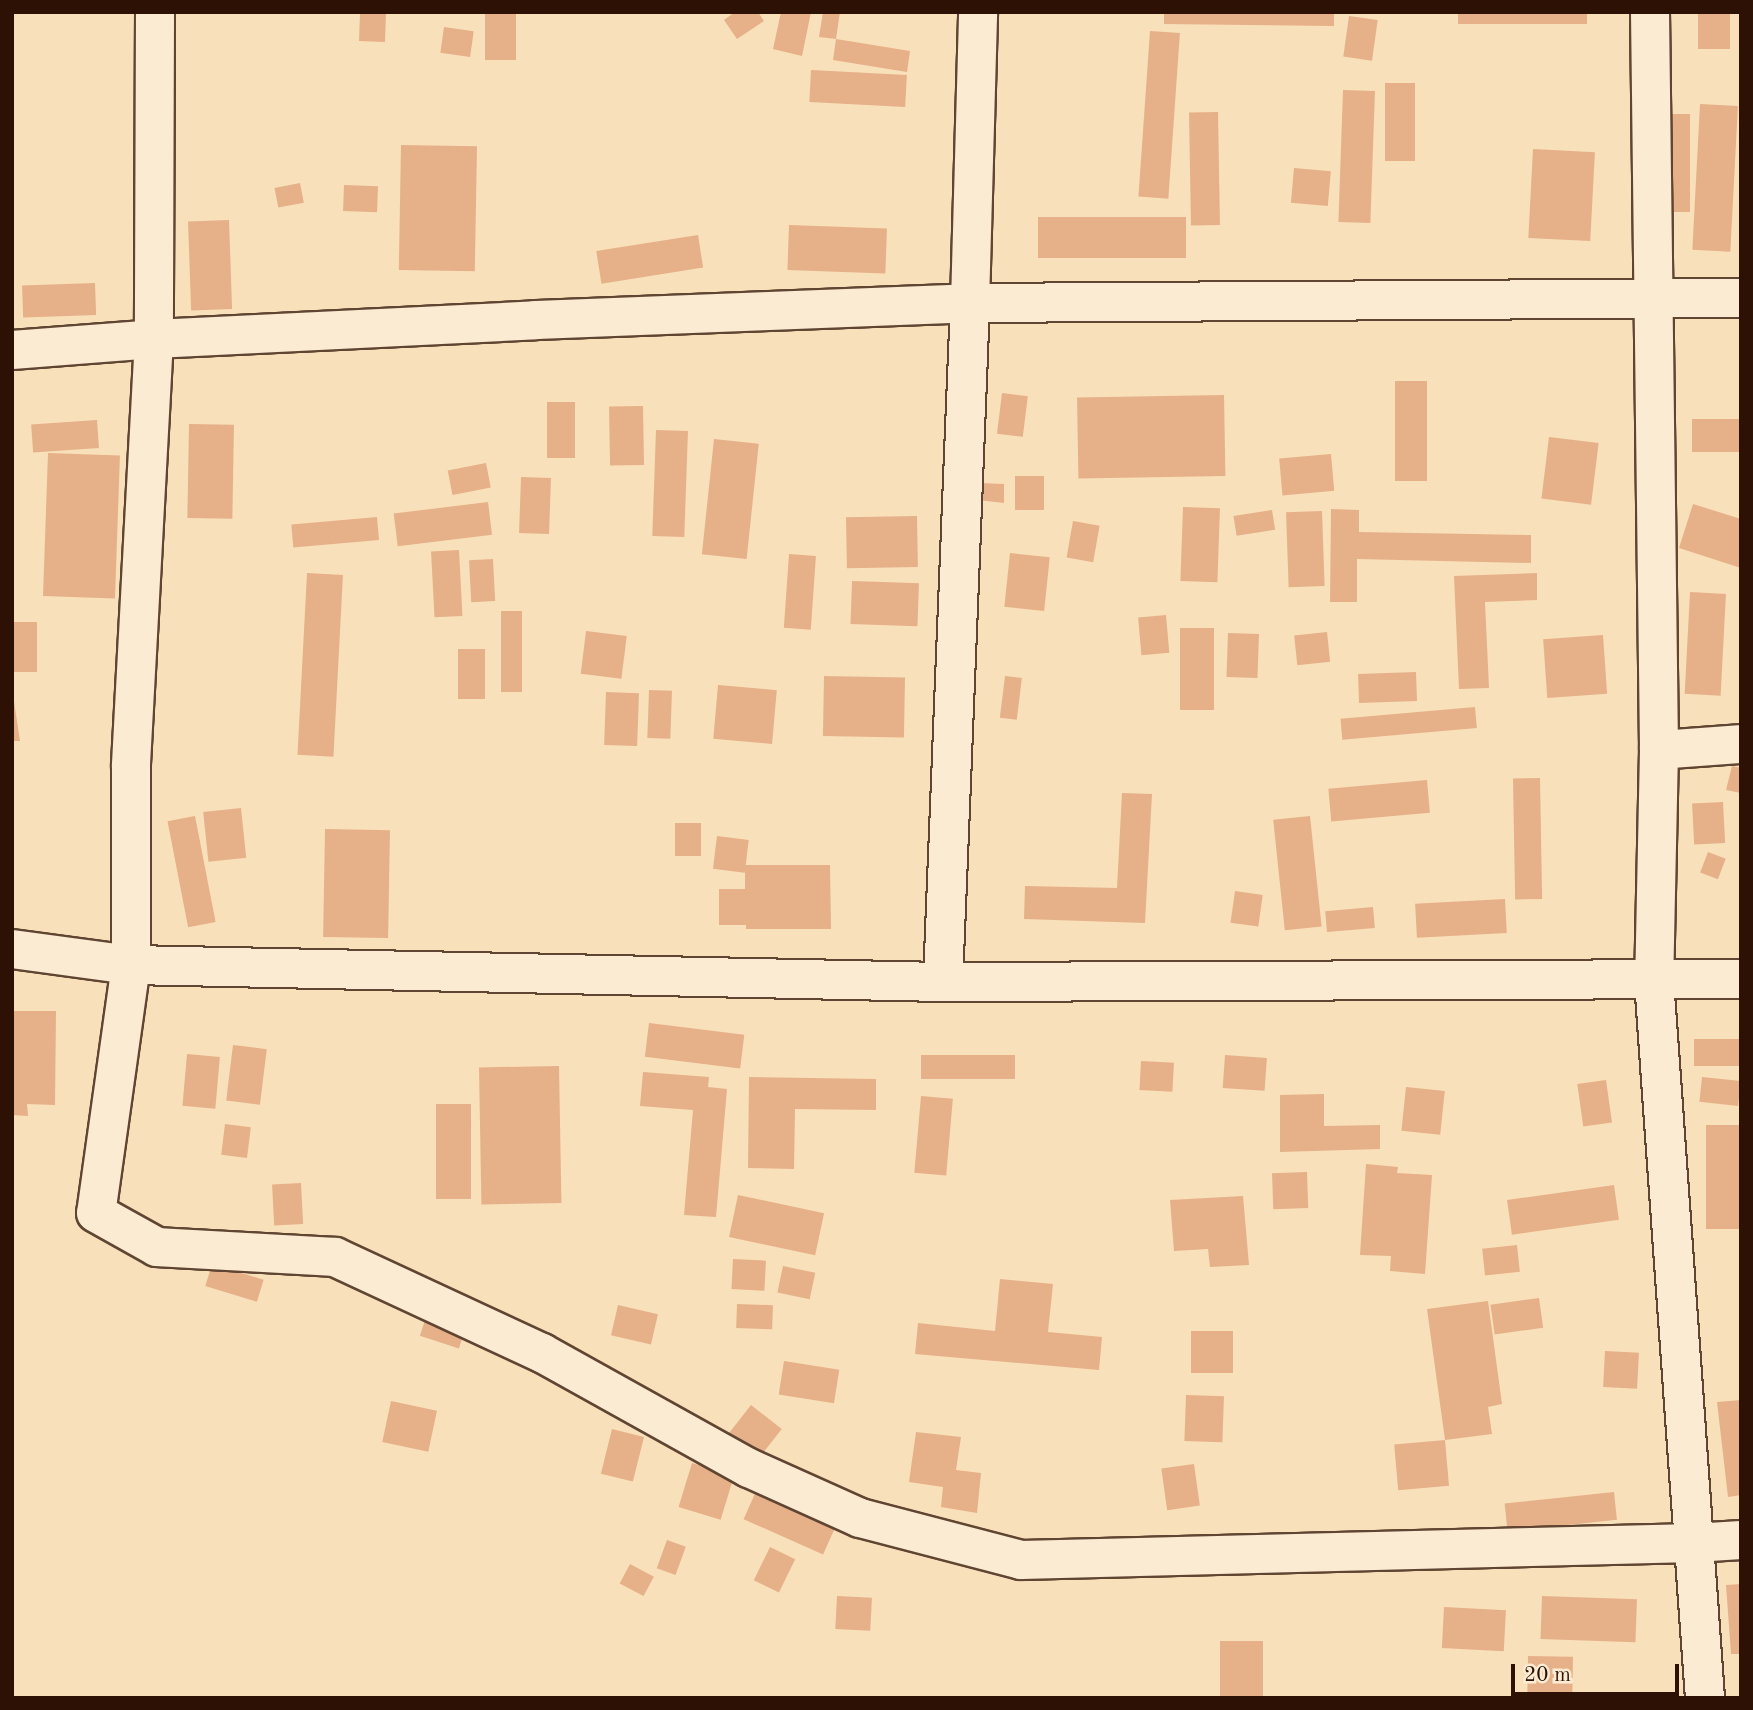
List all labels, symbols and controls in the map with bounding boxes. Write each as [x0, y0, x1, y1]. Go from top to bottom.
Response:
scale bar [1515, 1650, 1683, 1694]
text: 20 m [1524, 1665, 1571, 1686]

